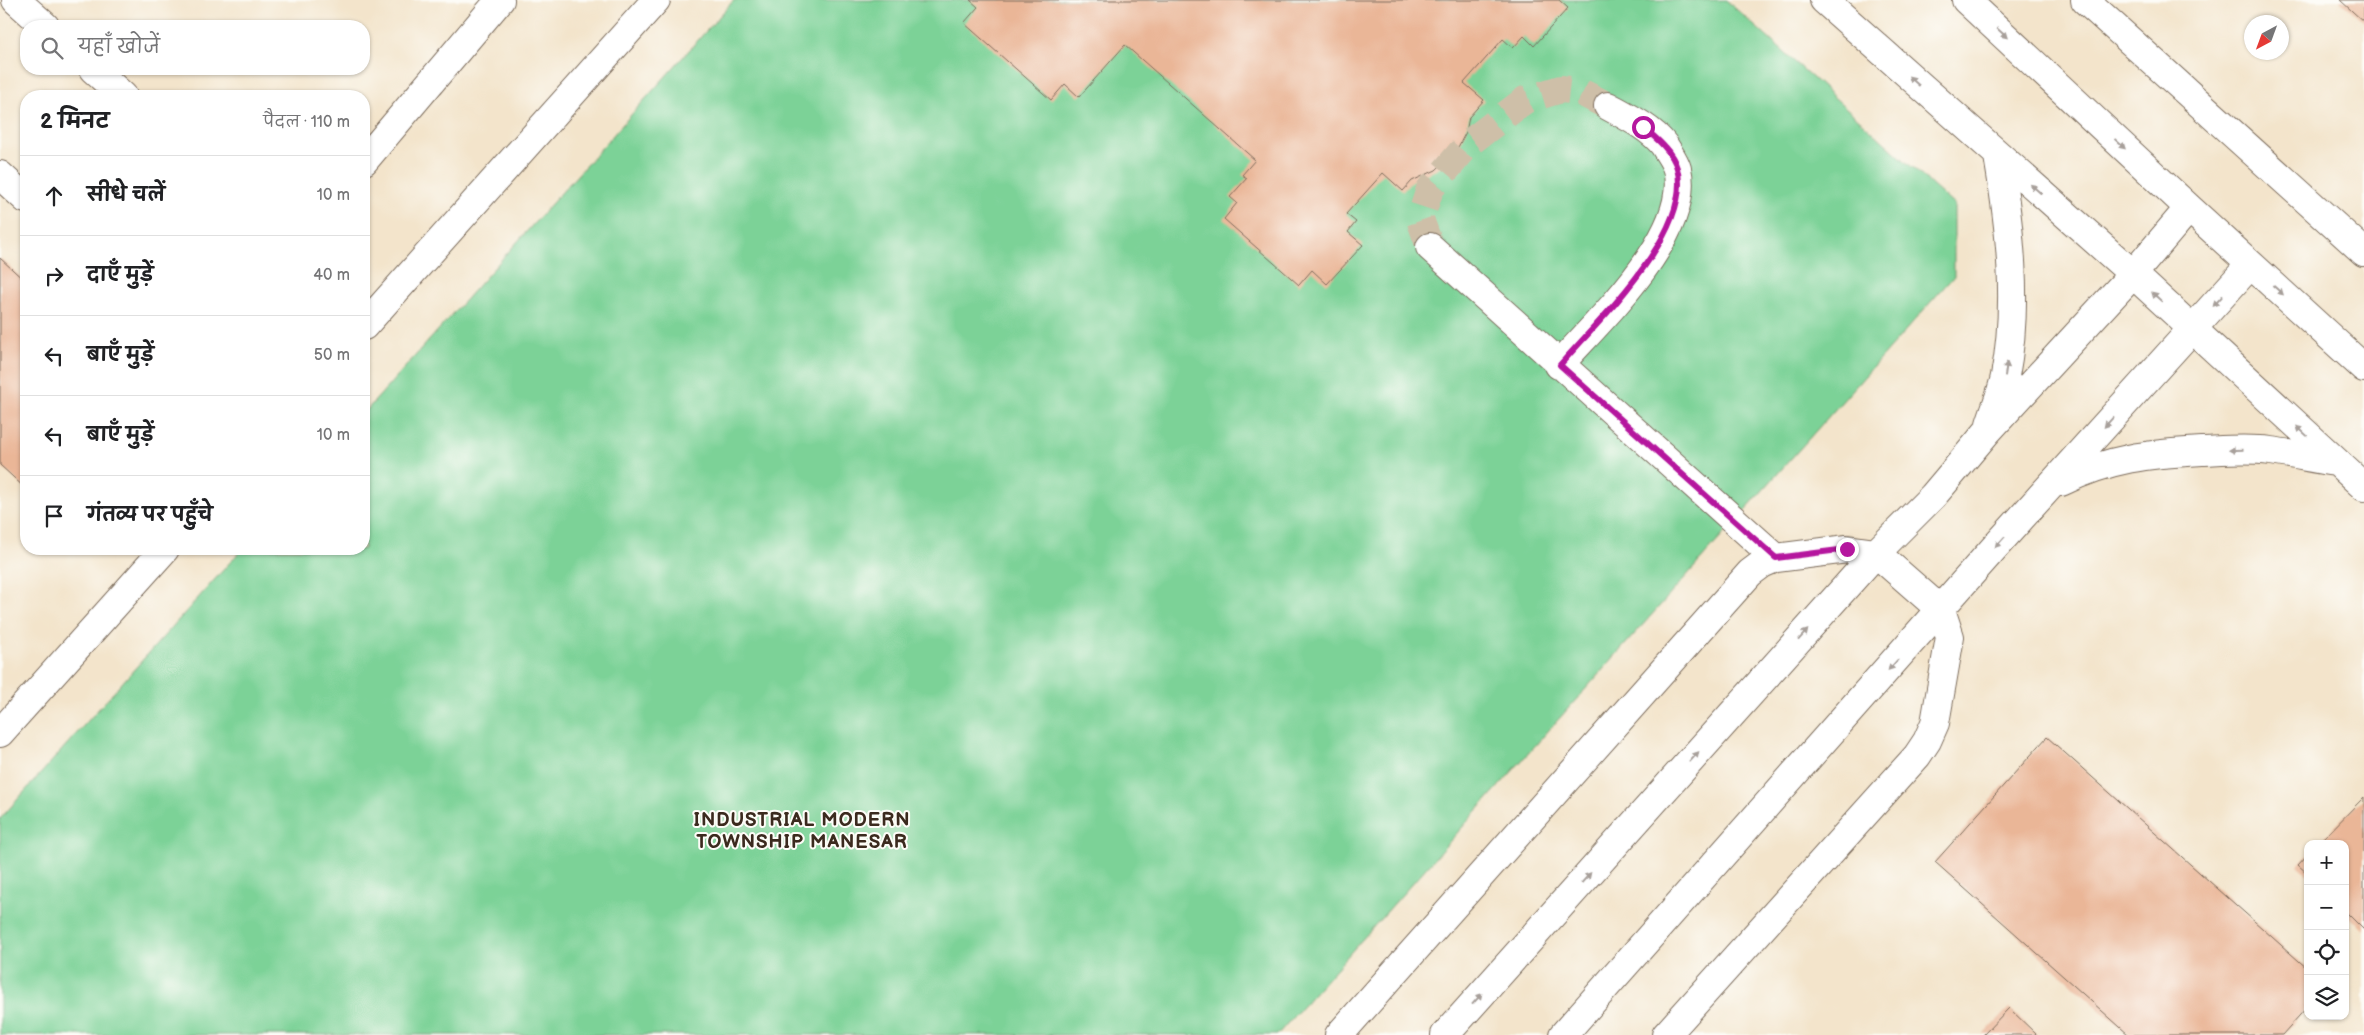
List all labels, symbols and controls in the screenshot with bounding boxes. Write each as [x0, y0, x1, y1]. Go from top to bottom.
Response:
north arrow [2244, 15, 2289, 60]
search box [20, 20, 370, 75]
one-way arrow [1995, 27, 2007, 39]
icon: search [38, 34, 66, 62]
text: यहाँ खोजें [78, 36, 160, 59]
one-way arrow [1909, 75, 1921, 87]
text: 2 मिनट [40, 109, 109, 134]
text: पैदल · 110 m [263, 113, 350, 132]
route start [1632, 116, 1655, 139]
one-way arrow [2114, 138, 2126, 150]
icon: ahead [40, 182, 68, 210]
one-way arrow [2030, 183, 2042, 195]
text: सीधे चलें [87, 184, 165, 207]
text: 10 m [317, 186, 350, 205]
icon: right [40, 262, 68, 290]
text: दाएँ मुड़ें [87, 264, 153, 287]
text: 40 m [313, 266, 350, 285]
one-way arrow [2272, 284, 2284, 296]
one-way arrow [2151, 291, 2164, 302]
one-way arrow [2212, 295, 2223, 308]
icon: left [40, 342, 68, 370]
text: बाएँ मुड़ें [87, 344, 154, 367]
text: 50 m [314, 346, 350, 365]
one-way arrow [2003, 361, 2011, 377]
one-way arrow [2103, 415, 2115, 427]
icon: left [40, 422, 68, 450]
text: बाएँ मुड़ें [87, 424, 154, 447]
one-way arrow [2296, 425, 2308, 437]
text: 10 m [317, 426, 350, 445]
one-way arrow [2227, 446, 2243, 454]
icon: arrive [40, 502, 68, 530]
text: गंतव्य पर पहुँचे [87, 504, 213, 527]
one-way arrow [1994, 536, 2006, 548]
route end [1836, 538, 1859, 561]
one-way arrow [1797, 629, 1808, 642]
one-way arrow [1887, 658, 1898, 671]
one-way arrow [1688, 751, 1700, 763]
district label: INDUSTRIAL MODERN TOWNSHIP MANESAR [694, 809, 910, 854]
map controls [2304, 840, 2349, 1020]
button: + [2304, 840, 2349, 885]
one-way arrow [1580, 872, 1592, 884]
button: − [2304, 885, 2349, 930]
button: locate [2304, 930, 2349, 975]
button: layers [2304, 975, 2349, 1020]
one-way arrow [1472, 992, 1483, 1005]

